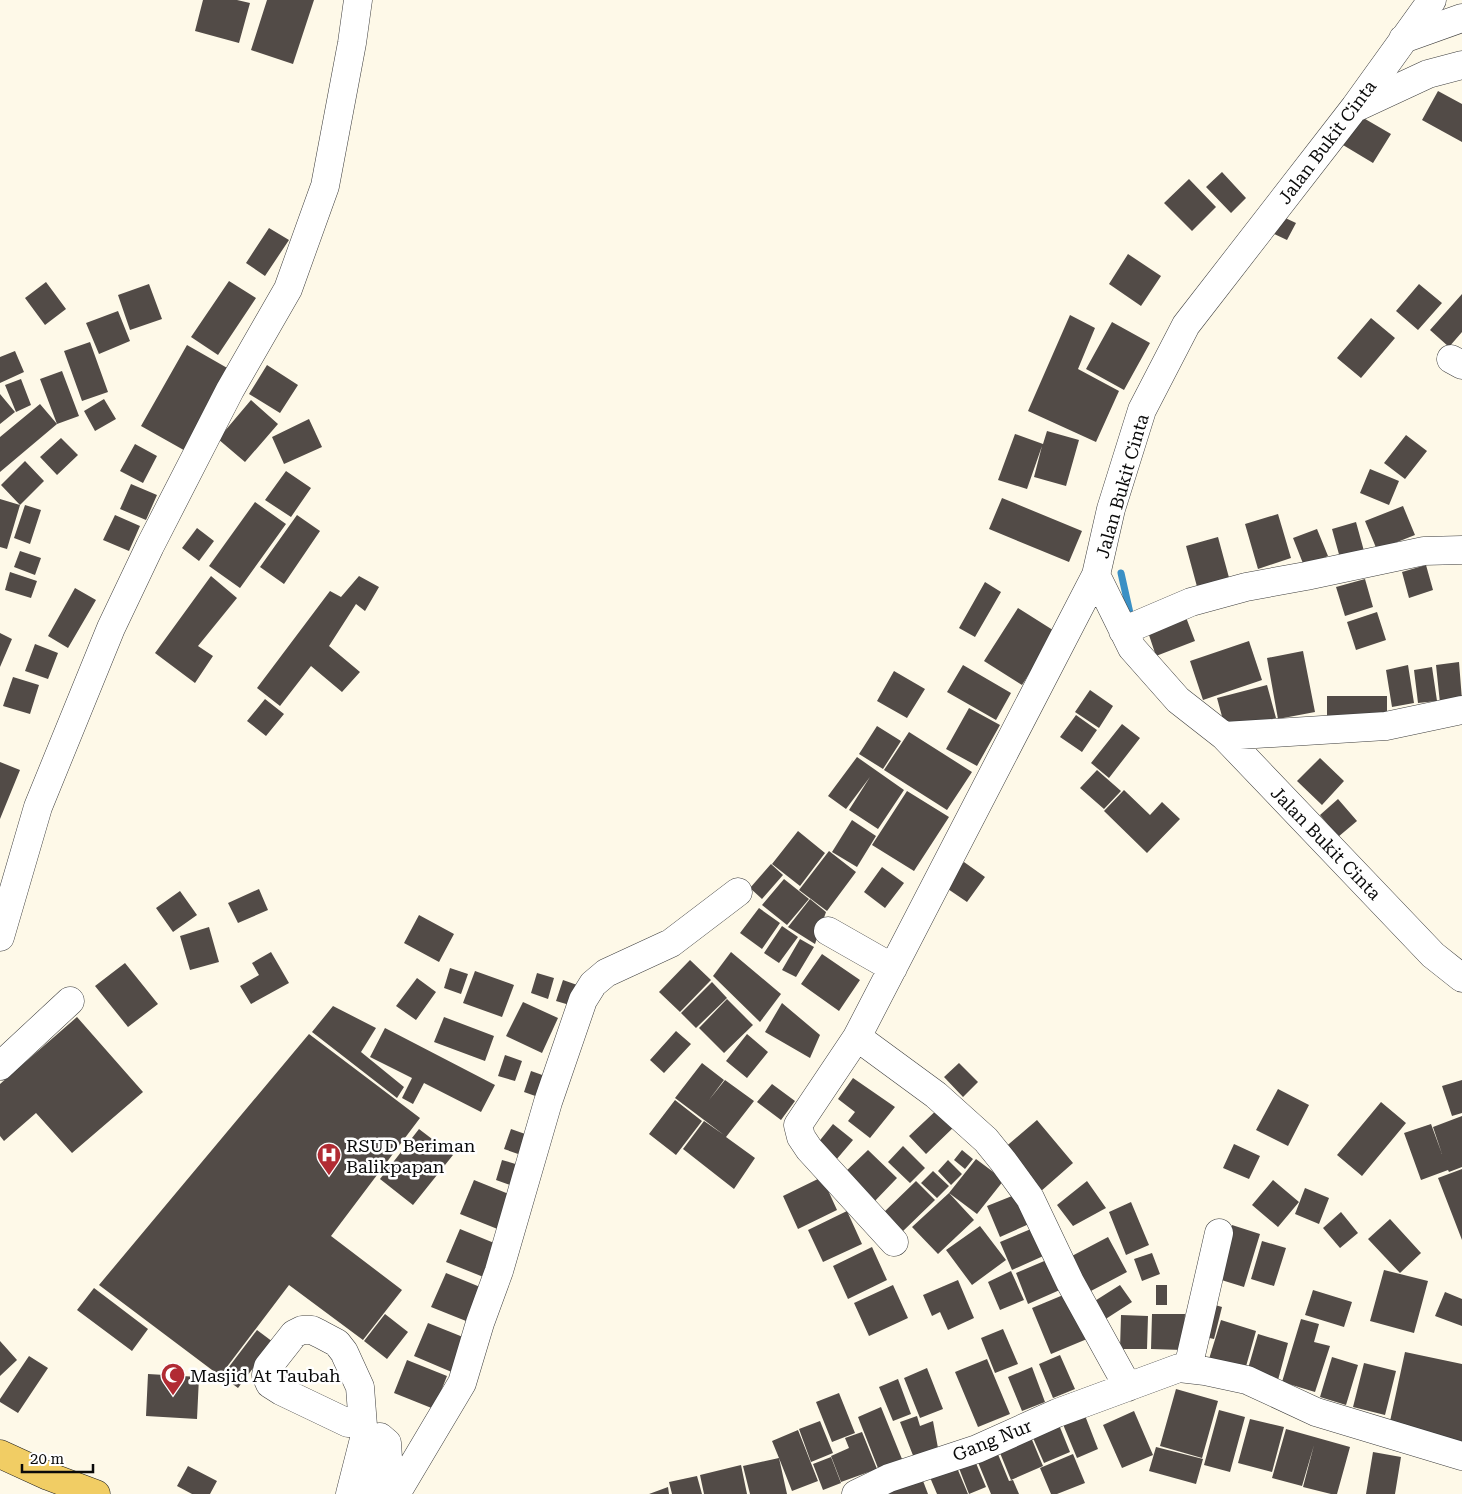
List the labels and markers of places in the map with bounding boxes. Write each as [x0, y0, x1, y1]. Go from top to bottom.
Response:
place label: RSUD Beriman Balikpapan [346, 1135, 476, 1177]
hospital icon: RSUD Beriman Balikpapan [316, 1142, 342, 1176]
mosque icon: Masjid At Taubah [160, 1362, 186, 1396]
place label: Masjid At Taubah [190, 1365, 341, 1386]

